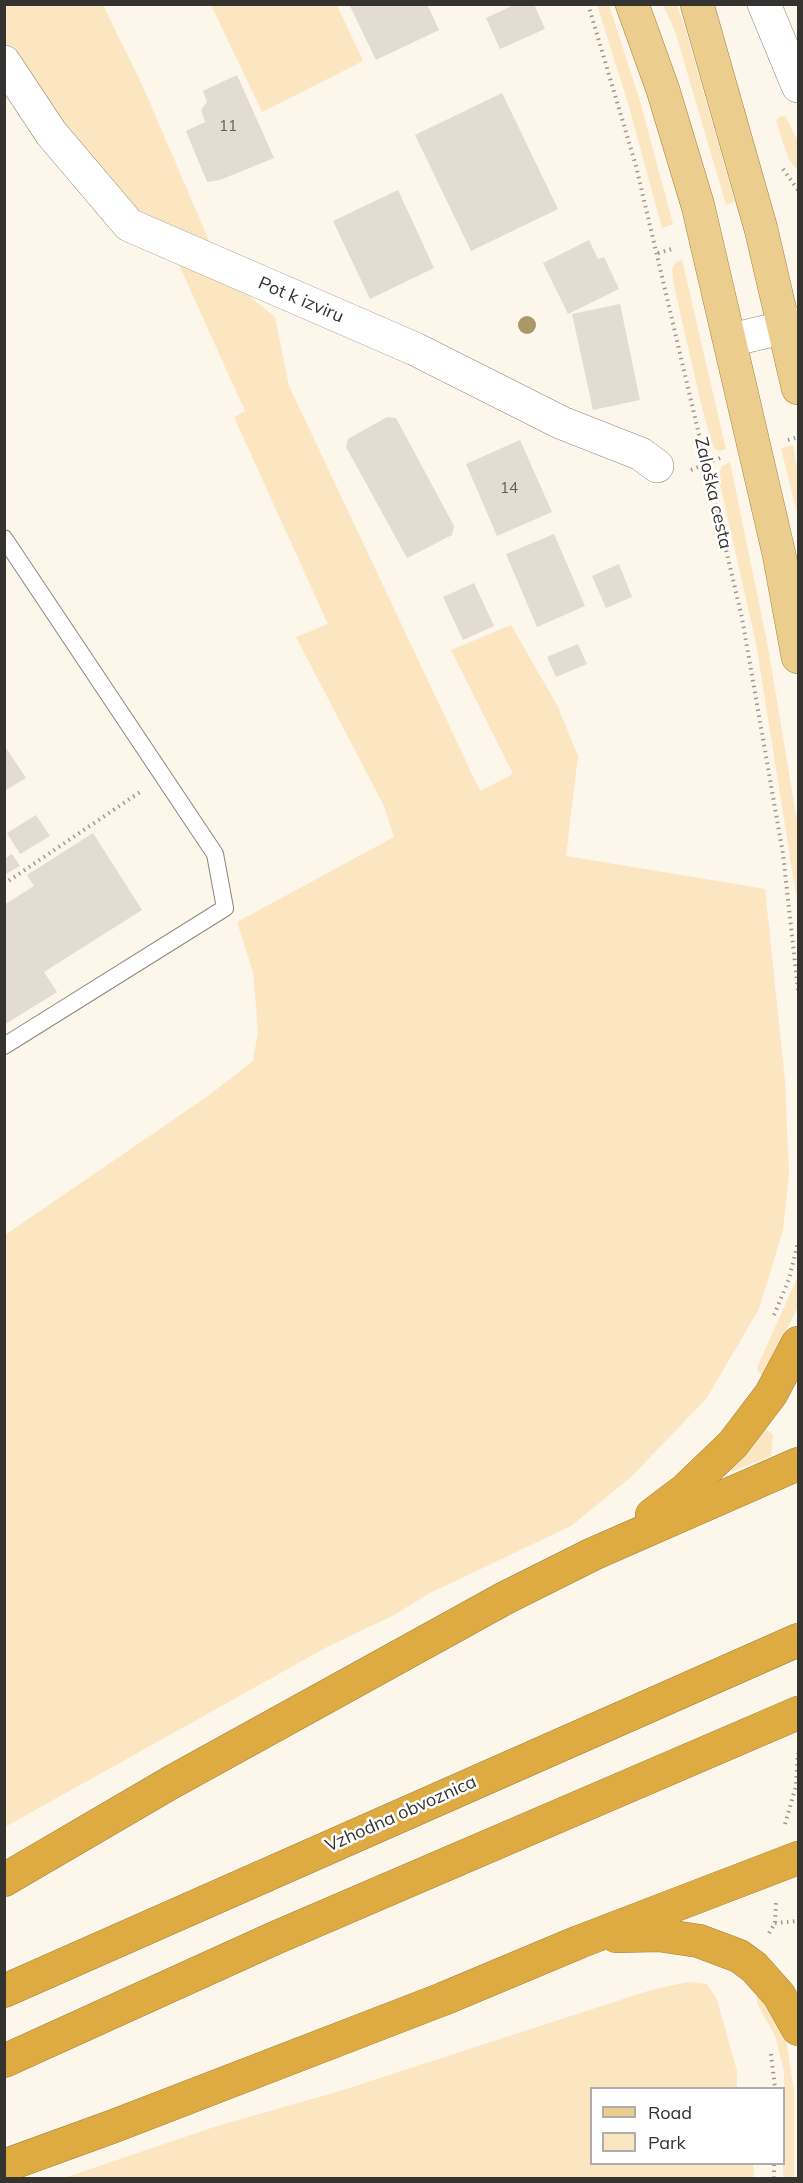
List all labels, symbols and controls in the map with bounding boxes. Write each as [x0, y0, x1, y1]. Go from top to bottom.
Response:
house number: 11 [219, 117, 237, 135]
street label: Pot k izviru [255, 272, 347, 328]
street label: Zaloška cesta [690, 435, 736, 551]
house number: 14 [500, 479, 518, 497]
street label: Vzhodna obvoznica [322, 1771, 480, 1857]
legend [590, 2087, 785, 2165]
text: Road [648, 2101, 692, 2124]
text: Park [648, 2131, 686, 2154]

